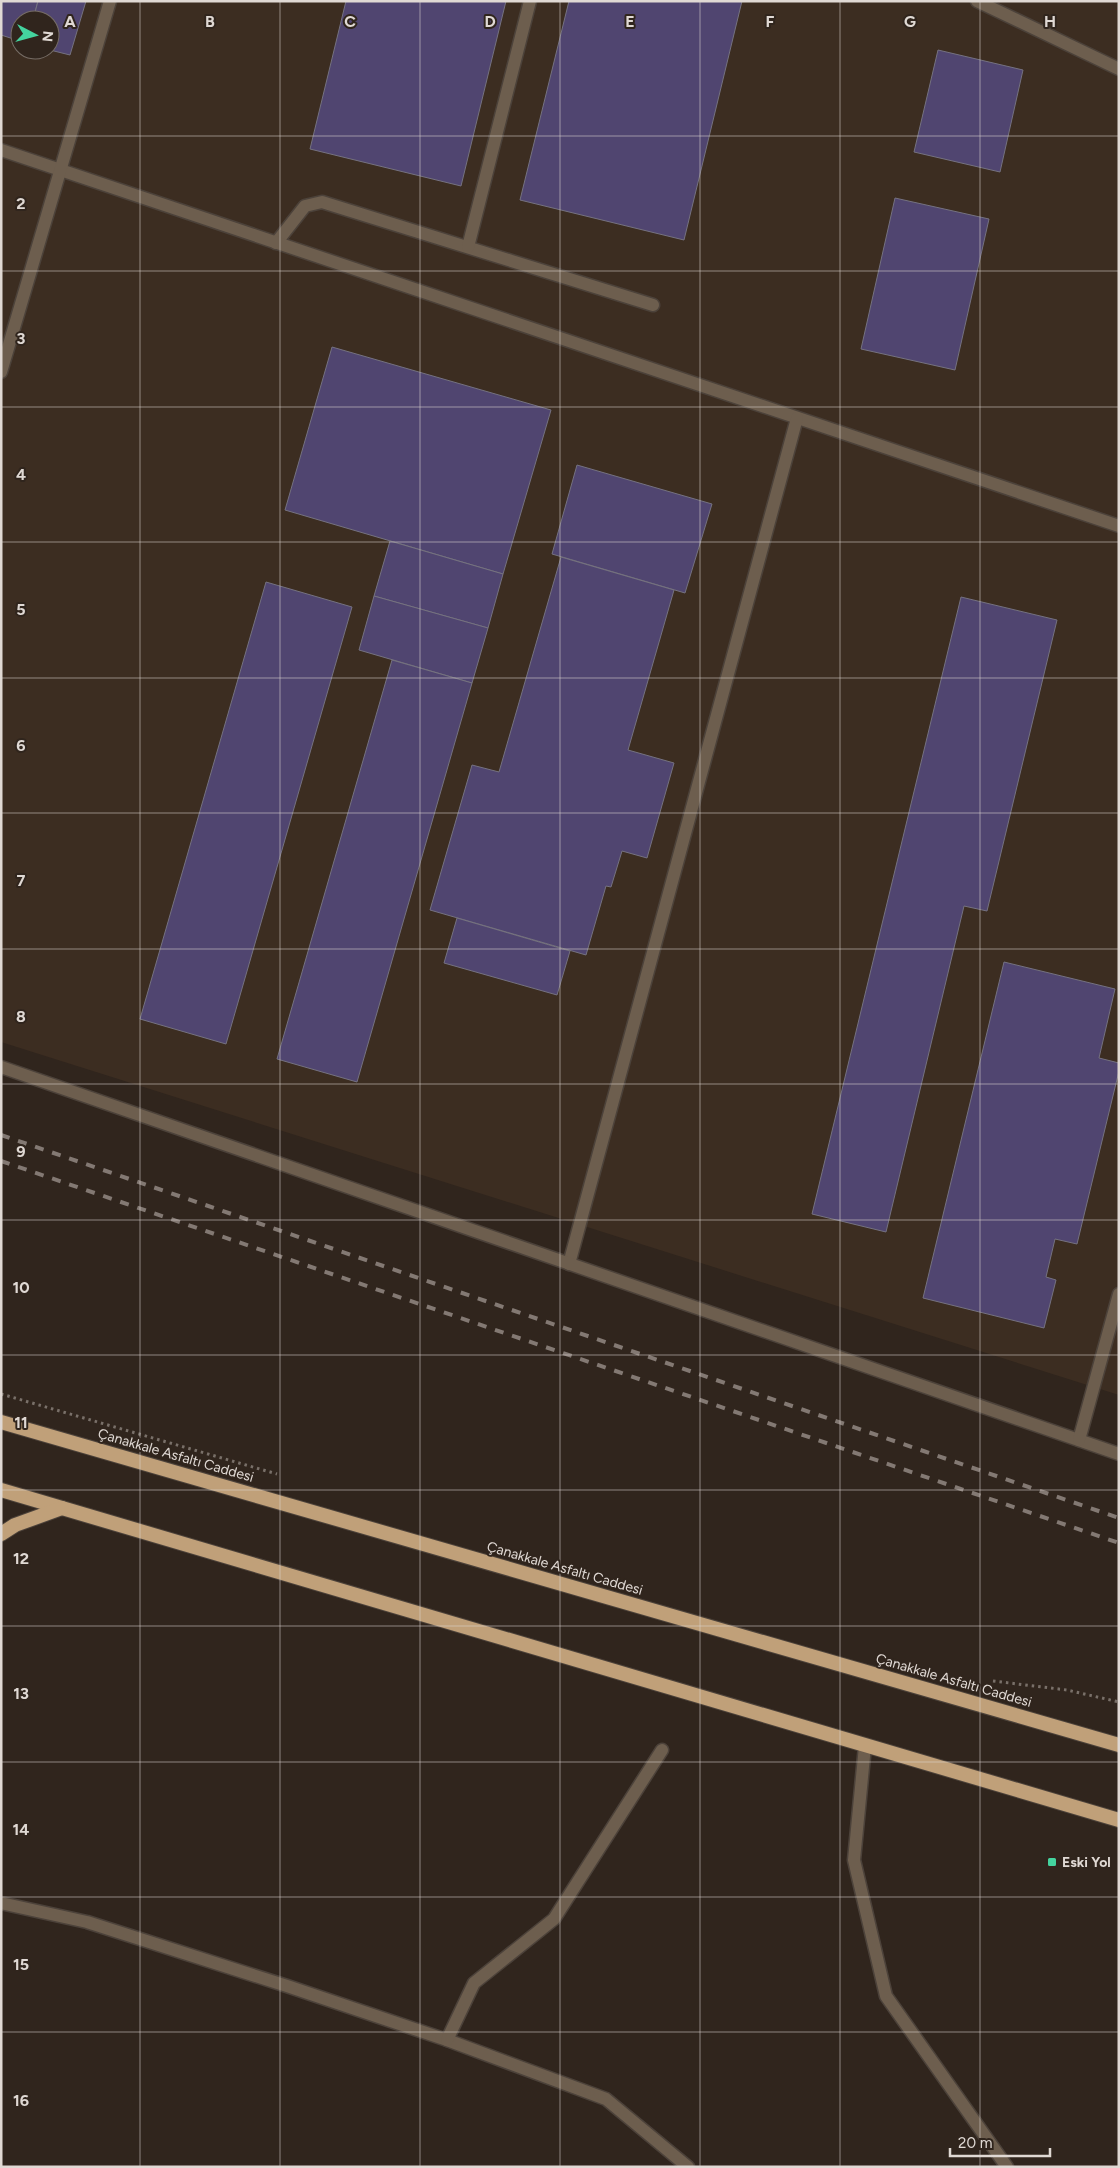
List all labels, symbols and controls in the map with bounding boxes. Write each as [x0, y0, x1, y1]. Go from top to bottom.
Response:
north arrow [10, 10, 60, 60]
text: A [64, 12, 76, 31]
text: B [205, 12, 215, 31]
text: C [344, 12, 356, 31]
text: D [484, 12, 496, 31]
text: E [625, 12, 635, 31]
text: F [766, 12, 775, 31]
text: G [904, 12, 916, 31]
text: H [1044, 12, 1056, 31]
text: N [38, 30, 56, 43]
text: 2 [16, 194, 26, 213]
text: 3 [17, 329, 26, 348]
text: 4 [16, 465, 26, 484]
text: 5 [16, 600, 26, 619]
text: 6 [16, 736, 26, 755]
text: 7 [17, 871, 26, 890]
text: 8 [16, 1007, 26, 1026]
text: 9 [16, 1142, 26, 1161]
text: 10 [12, 1278, 30, 1297]
text: 11 [14, 1413, 28, 1432]
street label: Çanakkale Asfaltı Caddesi [96, 1425, 256, 1486]
street label: Çanakkale Asfaltı Caddesi [485, 1538, 645, 1599]
text: 12 [13, 1549, 29, 1568]
street label: Çanakkale Asfaltı Caddesi [874, 1650, 1034, 1711]
text: 13 [13, 1684, 29, 1703]
text: 14 [13, 1820, 29, 1839]
place label: Eski Yol [1062, 1854, 1111, 1871]
marker: Eski Yol [1046, 1856, 1058, 1868]
text: 15 [13, 1955, 29, 1974]
text: 16 [13, 2091, 29, 2110]
scale bar [950, 2126, 1050, 2158]
text: 20 m [958, 2134, 992, 2152]

